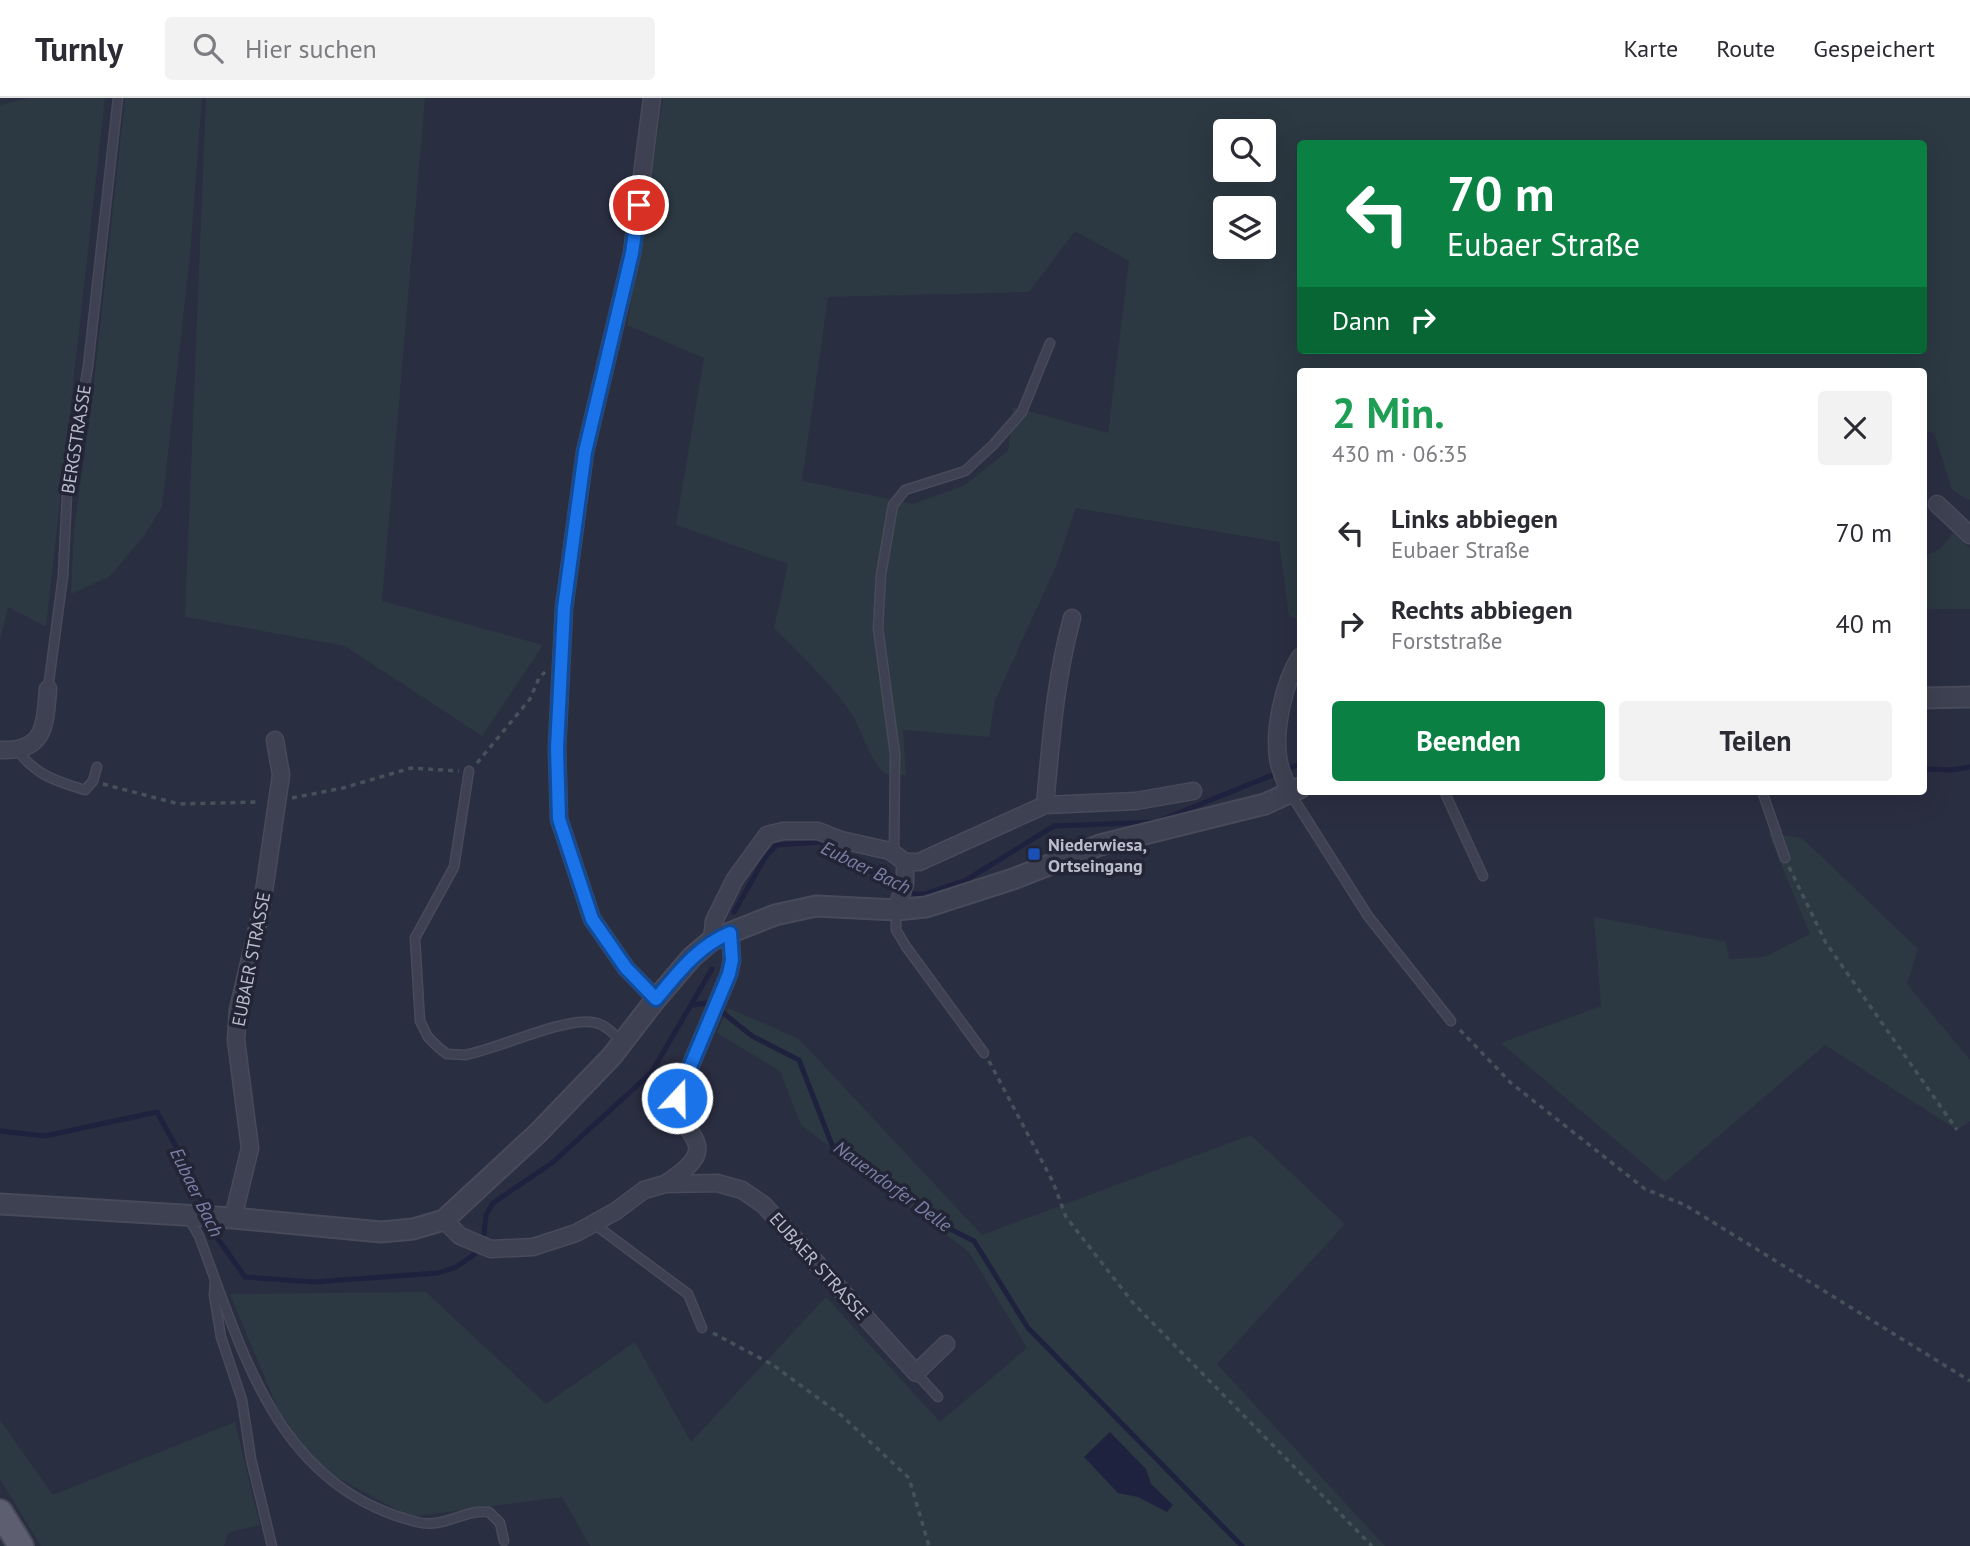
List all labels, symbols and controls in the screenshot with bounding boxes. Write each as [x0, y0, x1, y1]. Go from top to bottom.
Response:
search box [165, 17, 655, 80]
text: Turnly [35, 27, 123, 70]
icon: search [189, 29, 227, 67]
text: Hier suchen [245, 32, 377, 65]
text: Karte [1623, 33, 1678, 64]
text: Route [1716, 33, 1775, 64]
text: Gespeichert [1813, 33, 1935, 64]
map controls [1213, 119, 1276, 259]
button: search [1213, 119, 1276, 182]
text: 70 m [1447, 161, 1554, 225]
icon: left [1332, 168, 1423, 259]
pin [609, 175, 669, 235]
icon: arrive [620, 186, 658, 224]
button: layers [1213, 196, 1276, 259]
text: Eubaer Straße [1447, 223, 1640, 265]
icon: right [1404, 301, 1442, 339]
text: Dann [1332, 304, 1390, 337]
street label: BERGSTRASSE [56, 383, 96, 495]
text: 2 Min. [1332, 385, 1445, 440]
button: close [1818, 391, 1892, 465]
text: 430 m · 06:35 [1332, 439, 1468, 468]
text: Links abbiegen [1391, 502, 1558, 535]
icon: left [1332, 514, 1370, 552]
text: 70 m [1836, 516, 1892, 549]
text: Eubaer Straße [1391, 535, 1530, 564]
text: Rechts abbiegen [1391, 593, 1573, 626]
icon: right [1332, 605, 1370, 643]
text: 40 m [1836, 607, 1892, 640]
text: Forststraße [1391, 626, 1503, 655]
button: Beenden [1332, 701, 1605, 781]
button: Teilen [1619, 701, 1892, 781]
place label: Niederwiesa, Ortseingang [1048, 833, 1147, 877]
water label: Eubaer Bach [817, 835, 915, 899]
marker: Niederwiesa, Ortseingang [1026, 846, 1042, 862]
street label: EUBAER STRASSE [227, 890, 275, 1028]
position arrow [640, 1061, 714, 1135]
water label: Nauendorfer Delle [829, 1135, 957, 1237]
water label: Eubaer Bach [165, 1143, 229, 1241]
street label: EUBAER STRASSE [765, 1208, 873, 1324]

